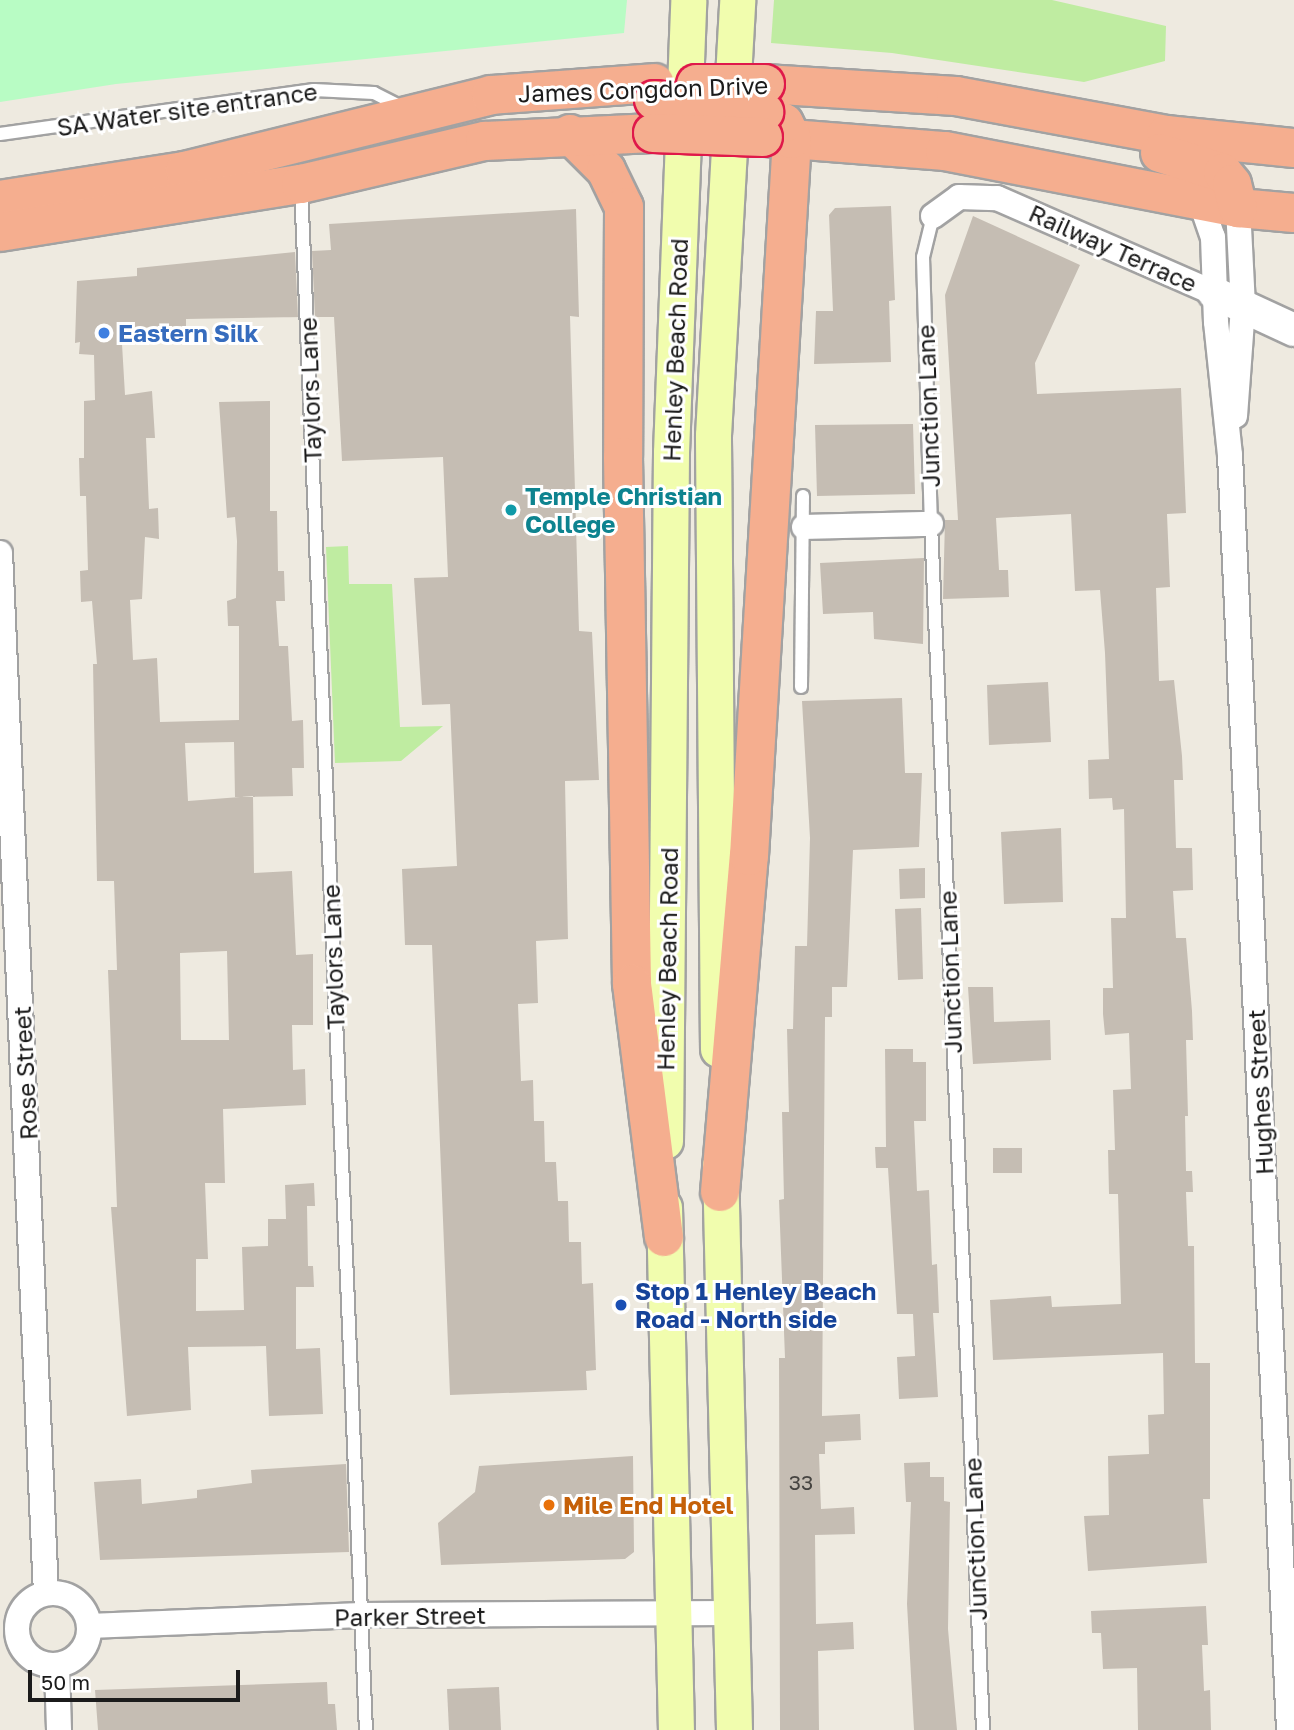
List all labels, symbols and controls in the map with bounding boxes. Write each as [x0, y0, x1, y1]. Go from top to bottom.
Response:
street label: James Congdon Drive [517, 70, 769, 108]
street label: SA Water site entrance [55, 76, 319, 142]
street label: Railway Terrace [1025, 198, 1201, 298]
street label: Henley Beach Road [657, 238, 693, 462]
street label: Taylors Lane [293, 317, 327, 463]
place label: Eastern Silk [118, 319, 258, 347]
street label: Junction Lane [911, 324, 945, 488]
marker: Eastern Silk [96, 325, 112, 341]
place label: Temple Christian College [525, 482, 722, 538]
marker: Temple Christian College [503, 502, 519, 518]
street label: Henley Beach Road [651, 847, 683, 1071]
street label: Taylors Lane [316, 884, 350, 1030]
street label: Junction Lane [933, 890, 967, 1054]
street label: Rose Street [7, 1005, 43, 1141]
street label: Hughes Street [1241, 1008, 1279, 1176]
place label: Stop 1 Henley Beach Road - North side [635, 1277, 876, 1333]
marker: Stop 1 Henley Beach Road - North side [613, 1297, 629, 1313]
street label: Junction Lane [958, 1457, 992, 1621]
house number: 33 [789, 1469, 813, 1495]
place label: Mile End Hotel [563, 1491, 734, 1519]
marker: Mile End Hotel [541, 1497, 557, 1513]
street label: Parker Street [334, 1600, 486, 1632]
scale bar [32, 1656, 243, 1700]
text: 50 m [41, 1669, 90, 1695]

